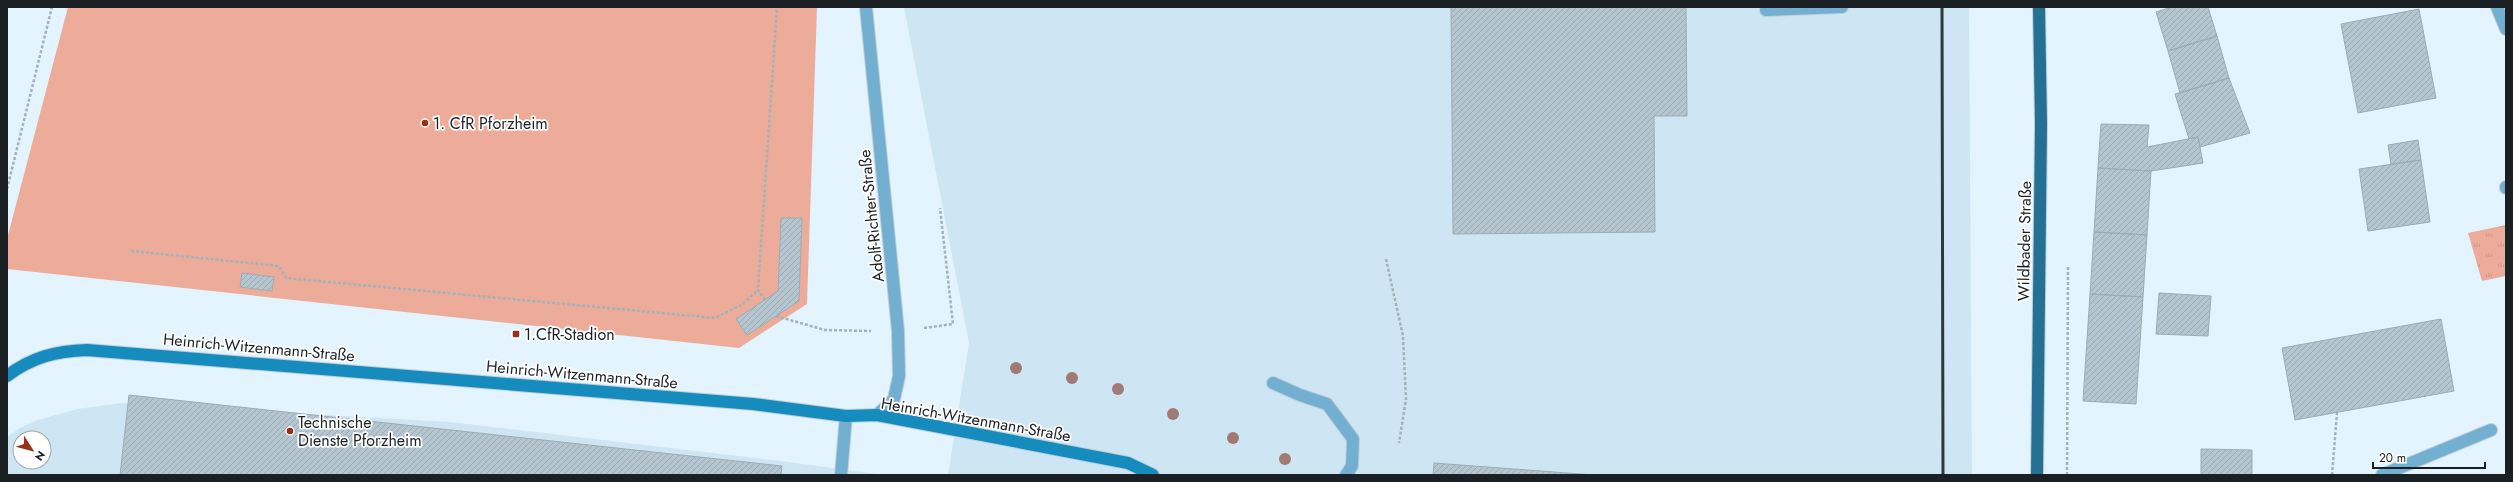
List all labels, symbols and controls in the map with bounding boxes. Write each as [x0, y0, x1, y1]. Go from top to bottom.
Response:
place label: 1. CfR Pforzheim [433, 112, 548, 135]
marker: 1. CfR Pforzheim [420, 118, 430, 128]
street label: Adolf-Richter-Straße [853, 149, 890, 283]
street label: Wildbader Straße [2012, 181, 2037, 301]
place label: 1.CfR-Stadion [524, 323, 615, 346]
street label: Heinrich-Witzenmann-Straße [162, 328, 356, 367]
marker: 1.CfR-Stadion [511, 329, 521, 339]
street label: Heinrich-Witzenmann-Straße [485, 355, 679, 394]
street label: Heinrich-Witzenmann-Straße [879, 391, 1073, 448]
place label: Technische Dienste Pforzheim [298, 411, 422, 452]
marker: Technische Dienste Pforzheim [285, 426, 295, 436]
north arrow [12, 430, 52, 470]
scale bar [2373, 444, 2485, 470]
text: N [31, 448, 49, 464]
text: 20 m [2379, 449, 2406, 467]

